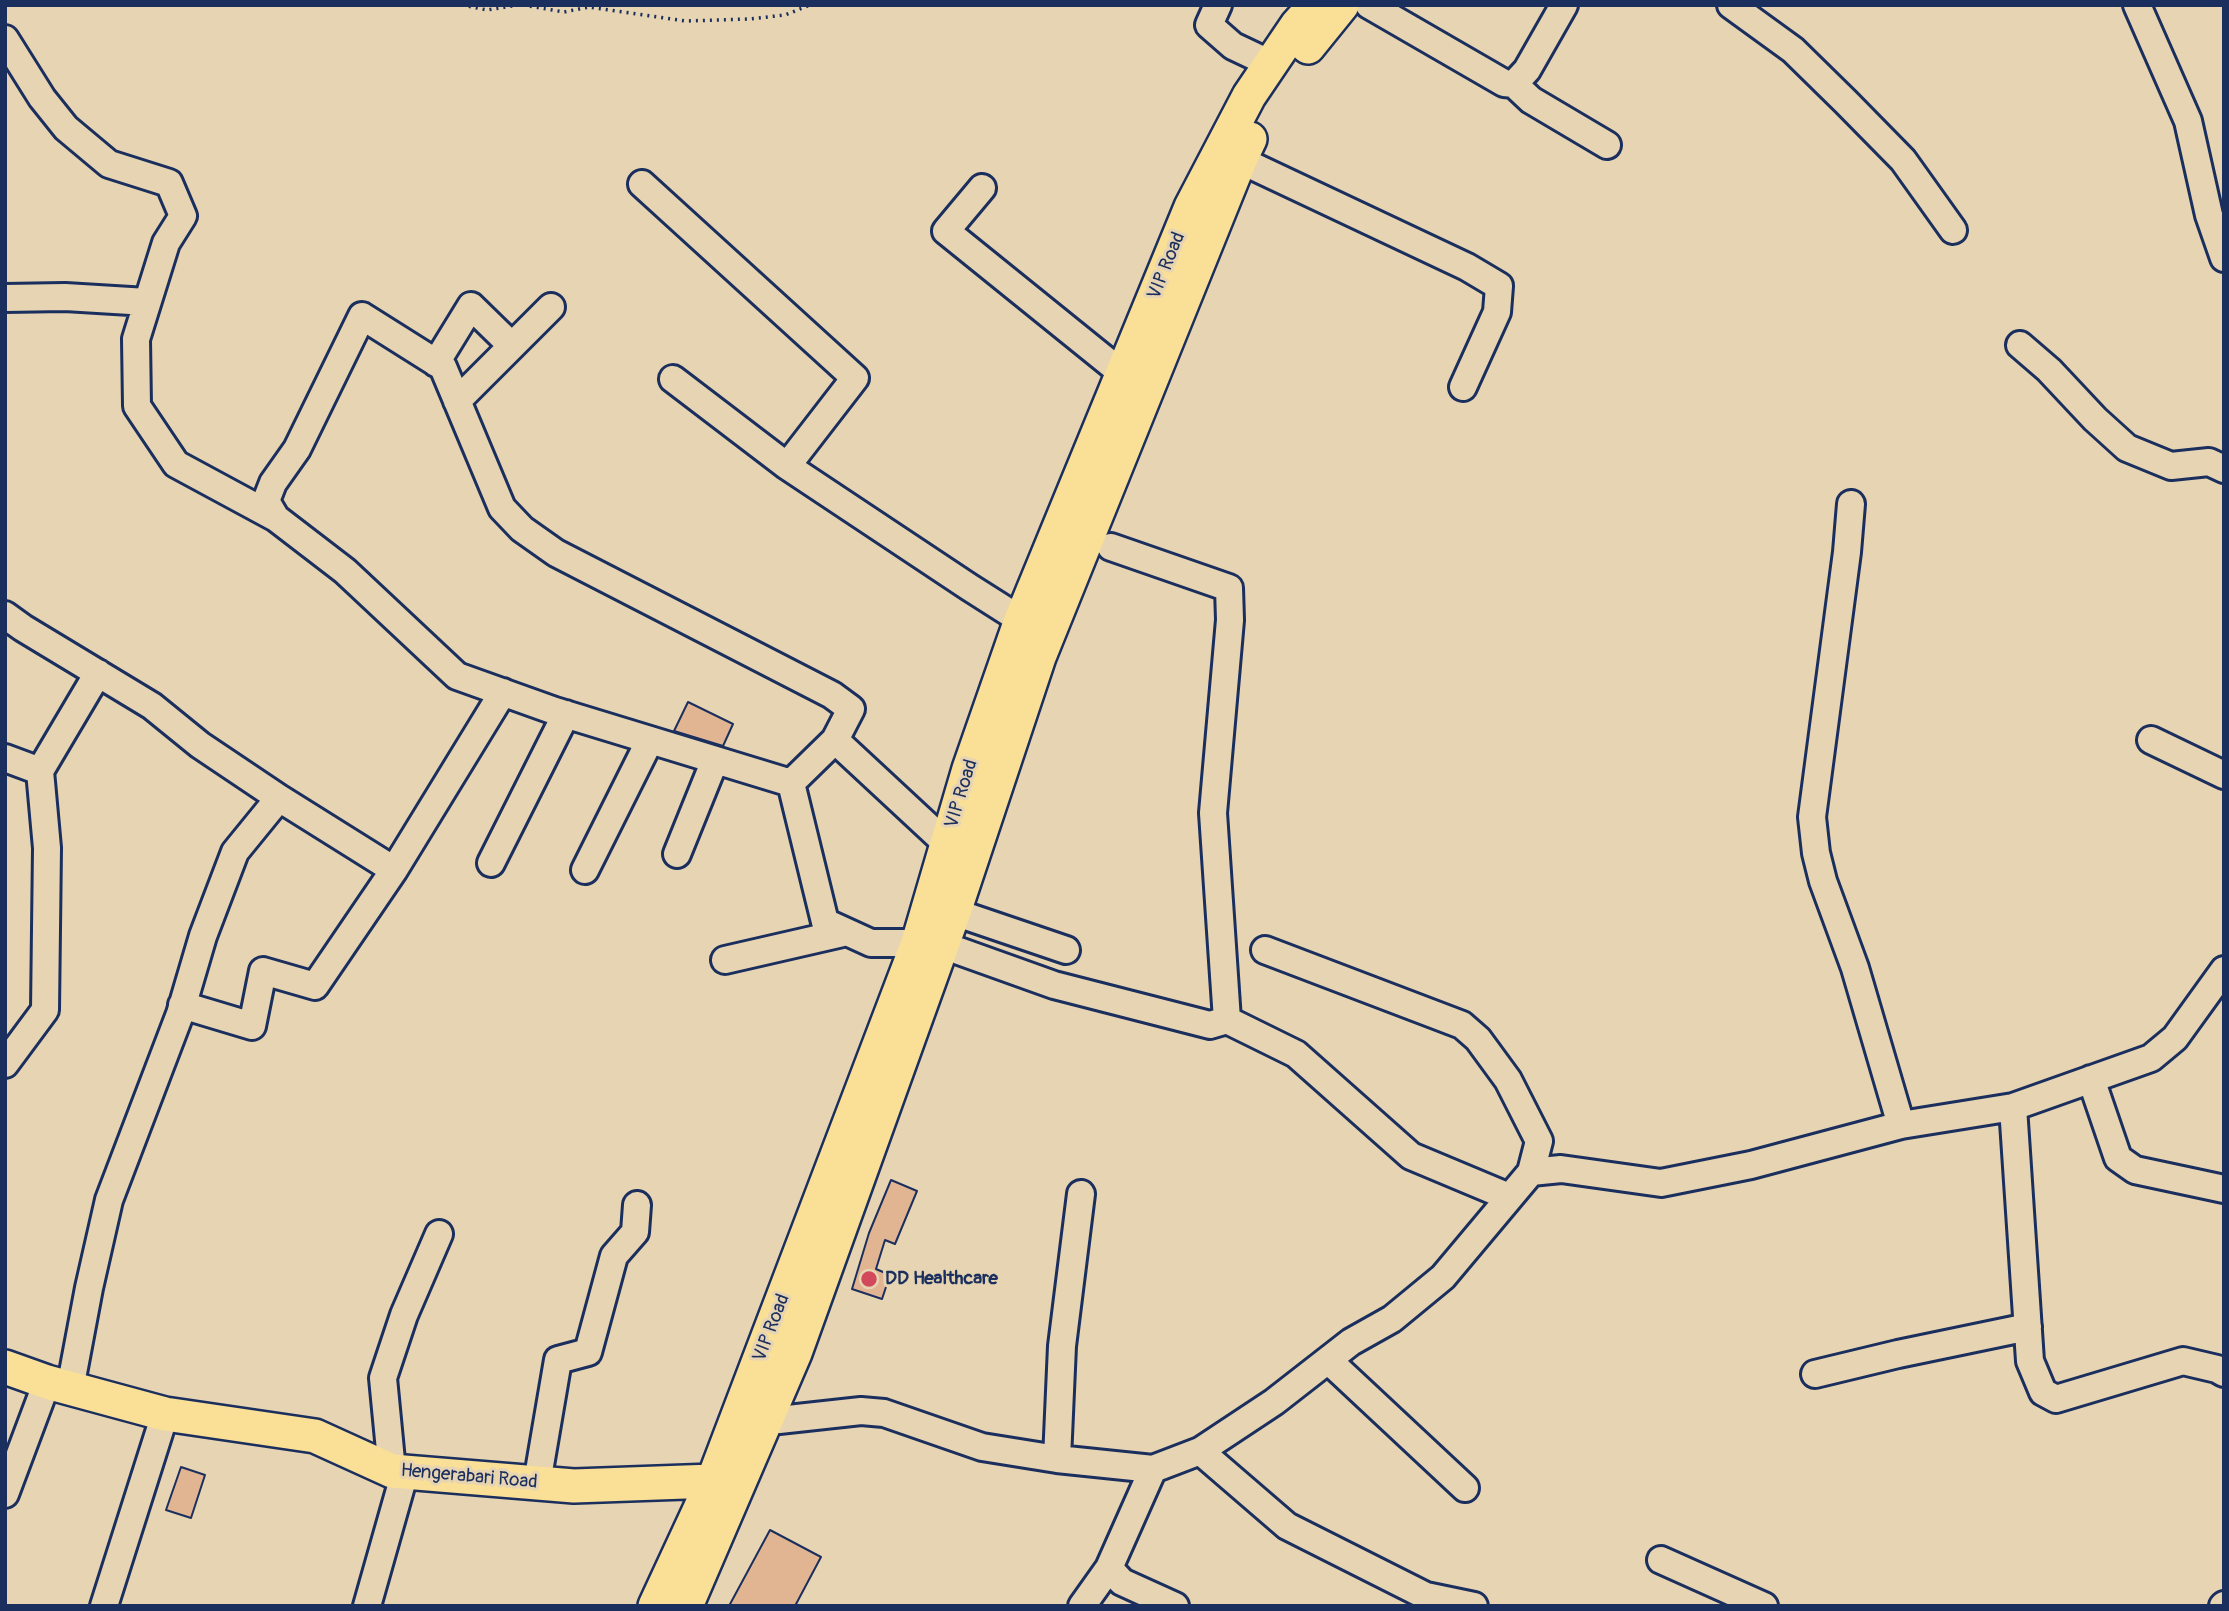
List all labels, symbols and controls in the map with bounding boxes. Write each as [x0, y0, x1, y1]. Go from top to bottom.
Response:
street label: VIP Road [1143, 229, 1191, 303]
street label: VIP Road [941, 757, 983, 831]
place label: DD Healthcare [885, 1268, 998, 1290]
marker: DD Healthcare [859, 1269, 879, 1289]
street label: VIP Road [749, 1291, 795, 1365]
street label: Hengerabari Road [400, 1460, 538, 1494]

